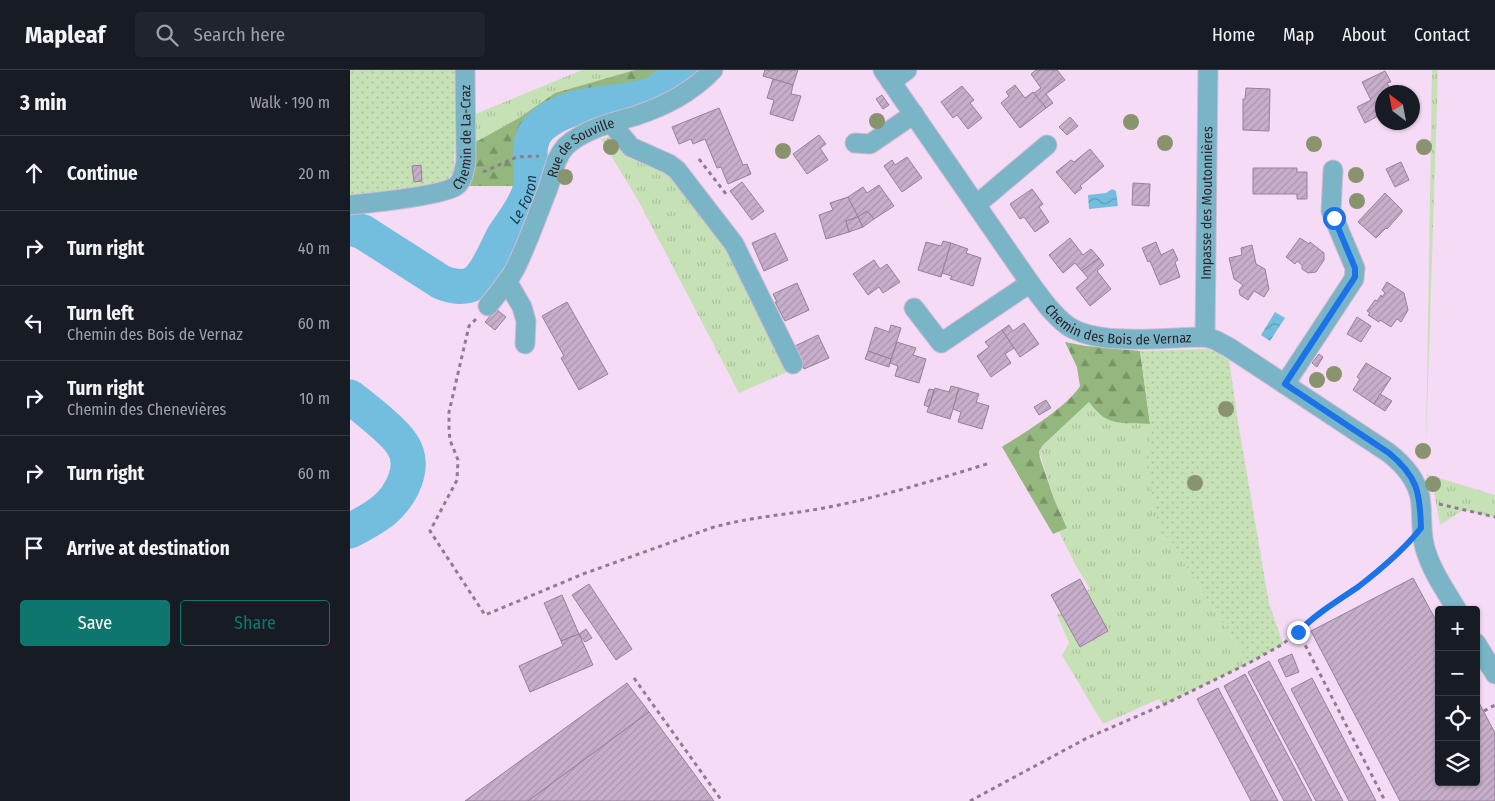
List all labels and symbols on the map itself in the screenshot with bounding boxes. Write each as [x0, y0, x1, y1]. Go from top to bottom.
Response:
street label: Chemin de La-Craz [449, 84, 475, 194]
north arrow [1375, 85, 1420, 130]
street label: Rue de Souville [543, 114, 616, 180]
street label: Impasse des Moutonnières [1197, 126, 1216, 280]
water label: Le Foron [505, 175, 540, 227]
route start [1323, 207, 1346, 230]
street label: Chemin des Bois de Vernaz [1041, 301, 1192, 348]
route end [1287, 621, 1310, 644]

